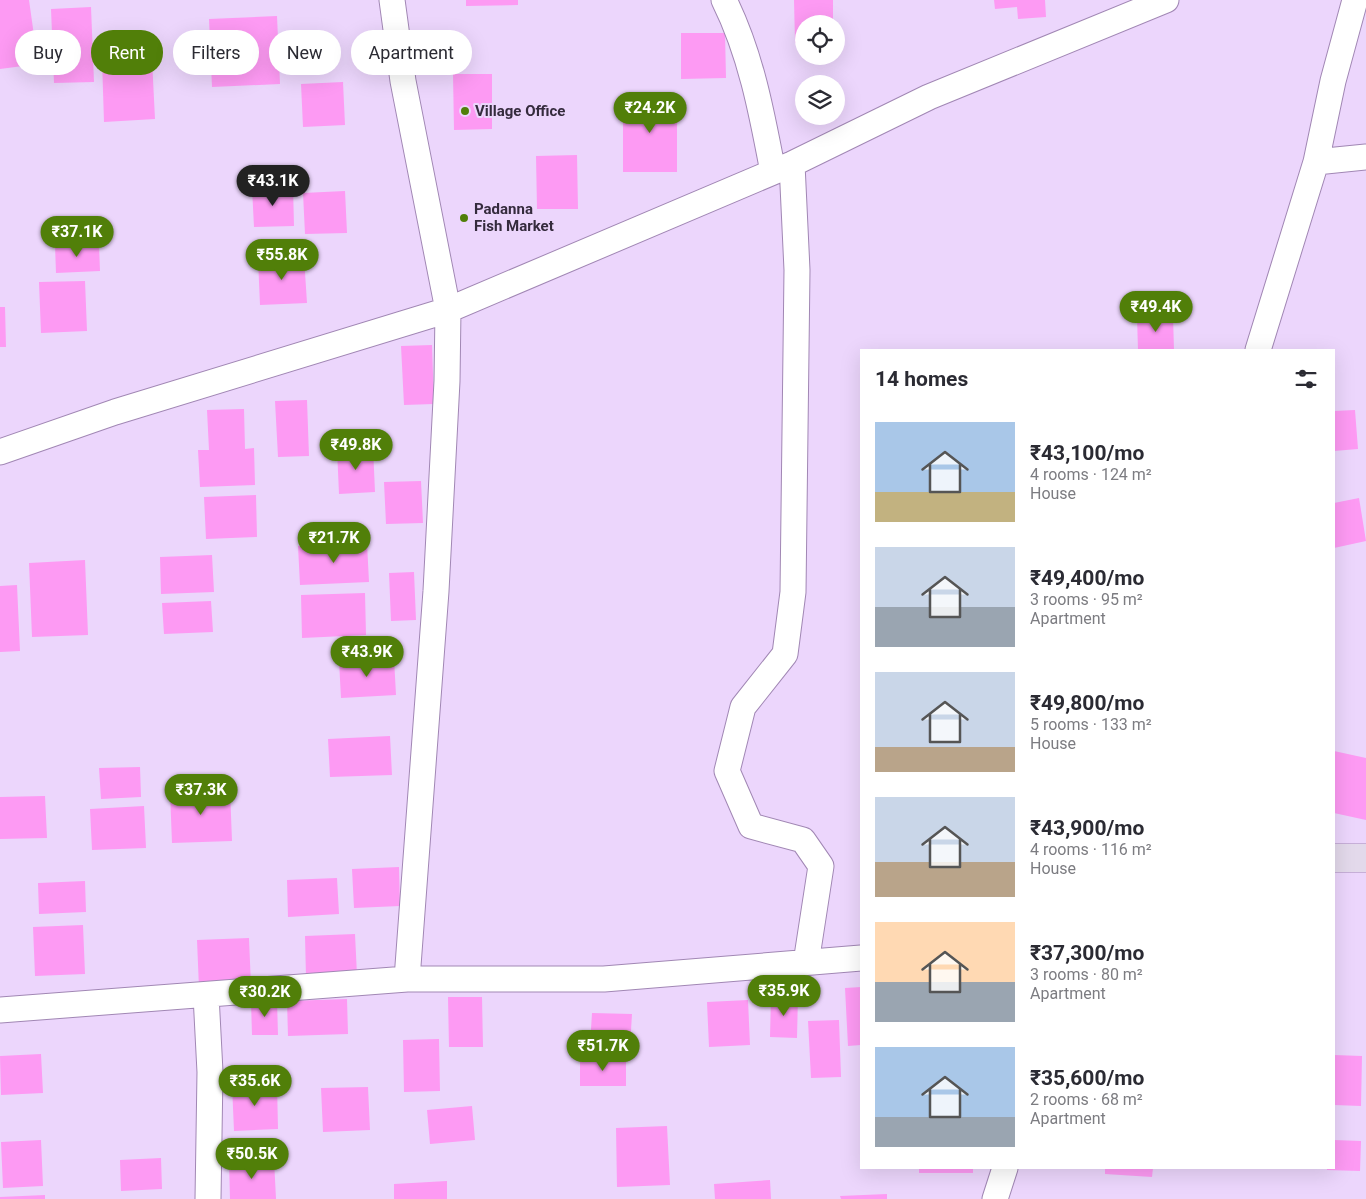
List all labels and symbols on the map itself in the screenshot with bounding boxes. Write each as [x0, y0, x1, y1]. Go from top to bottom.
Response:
pin: ₹24.2K [609, 92, 691, 134]
place label: Village Office [475, 102, 565, 120]
marker: Village Office [459, 105, 471, 117]
pin: ₹43.1K [232, 164, 314, 207]
place label: Padanna Fish Market [474, 200, 554, 235]
marker: Padanna Fish Market [458, 212, 470, 224]
pin: ₹37.1K [36, 216, 118, 258]
pin: ₹55.8K [241, 238, 323, 281]
pin: ₹49.4K [1115, 290, 1197, 333]
pin: ₹49.8K [315, 428, 397, 471]
pin: ₹21.7K [293, 522, 375, 564]
pin: ₹43.9K [326, 636, 408, 678]
pin: ₹37.3K [160, 774, 242, 816]
pin: ₹35.9K [743, 974, 825, 1017]
pin: ₹30.2K [224, 976, 306, 1018]
pin: ₹51.7K [562, 1030, 644, 1072]
pin: ₹35.6K [214, 1064, 296, 1107]
pin: ₹50.5K [211, 1138, 293, 1180]

